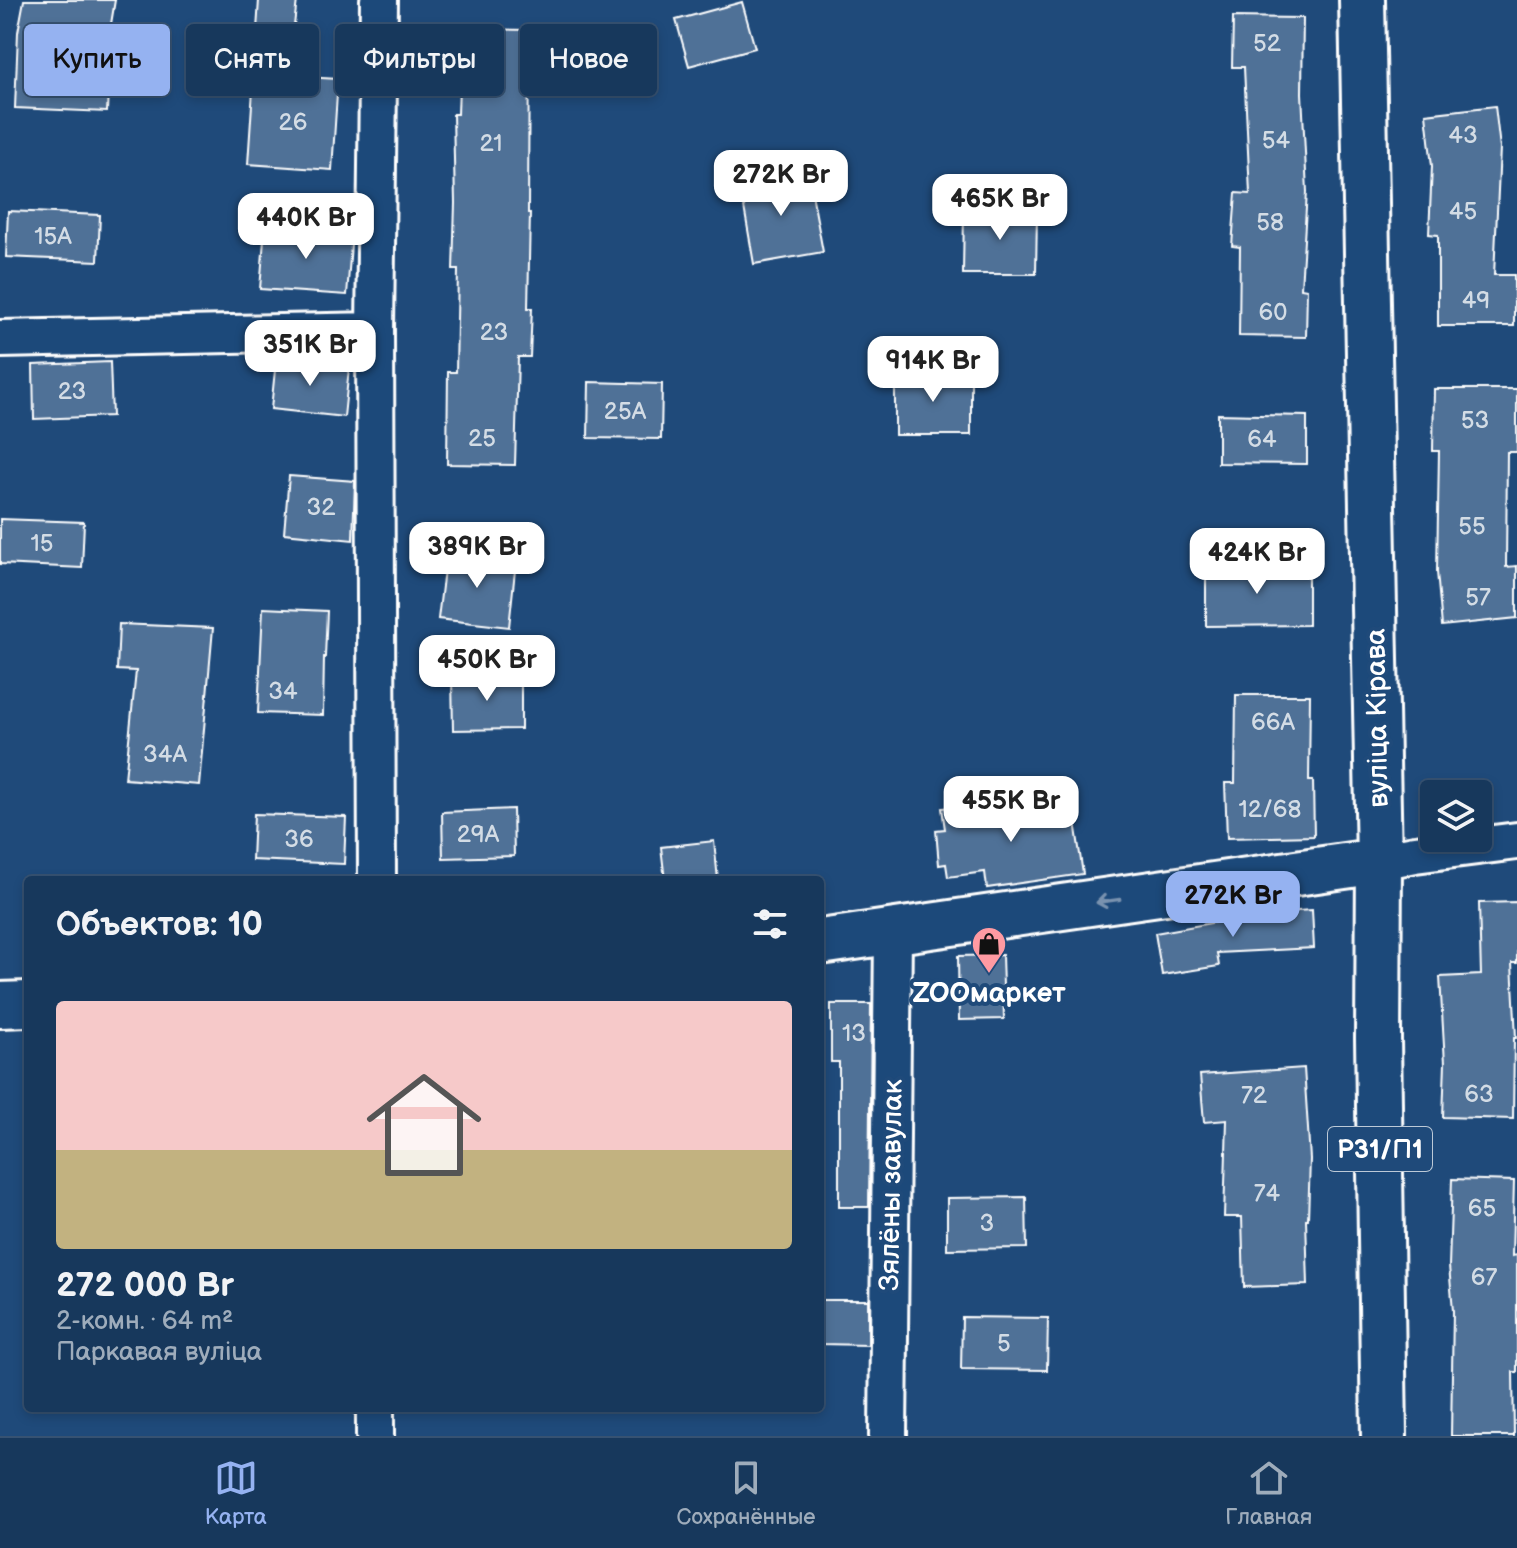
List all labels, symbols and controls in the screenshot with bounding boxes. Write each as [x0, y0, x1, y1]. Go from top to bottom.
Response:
chip: Купить [24, 24, 170, 96]
chip: Снять [186, 24, 319, 96]
chip: Фильтры [335, 24, 504, 96]
chip: Новое [520, 24, 657, 96]
house number: 52 [1253, 29, 1281, 58]
house number: 26 [279, 108, 307, 137]
house number: 43 [1448, 121, 1478, 150]
house number: 54 [1262, 126, 1291, 155]
house number: 21 [479, 129, 503, 158]
pin: 272K Br [707, 150, 855, 218]
text: 272K Br [732, 160, 830, 191]
pin: 465K Br [926, 174, 1074, 242]
text: 465K Br [950, 184, 1050, 215]
pin: 440K Br [232, 193, 380, 261]
house number: 45 [1449, 197, 1477, 226]
text: 440K Br [256, 203, 356, 234]
house number: 58 [1256, 208, 1284, 237]
house number: 15А [34, 222, 72, 251]
house number: 49 [1462, 286, 1490, 315]
house number: 60 [1259, 298, 1287, 327]
house number: 23 [480, 318, 508, 347]
pin: 351K Br [236, 320, 384, 388]
text: 351K Br [263, 330, 357, 361]
pin: 914K Br [859, 336, 1007, 404]
text: 914K Br [886, 346, 980, 377]
house number: 23 [58, 377, 86, 406]
house number: 25А [604, 397, 647, 426]
house number: 53 [1461, 406, 1489, 435]
house number: 25 [468, 424, 496, 453]
house number: 64 [1247, 425, 1277, 454]
house number: 32 [307, 493, 335, 522]
house number: 55 [1458, 512, 1486, 541]
pin: 389K Br [403, 522, 551, 590]
pin: 424K Br [1183, 528, 1331, 596]
house number: 15 [30, 529, 54, 558]
text: 389K Br [427, 532, 527, 563]
text: 424K Br [1208, 538, 1306, 569]
house number: 57 [1465, 583, 1491, 612]
street label: вуліца Кірава [1359, 628, 1396, 808]
pin: 450K Br [413, 635, 561, 703]
text: 450K Br [437, 645, 537, 676]
house number: 34 [268, 677, 298, 706]
house number: 66А [1251, 708, 1295, 737]
house number: 34А [143, 740, 187, 769]
pin: 455K Br [937, 776, 1085, 844]
map controls [1420, 780, 1492, 852]
button: layers [1420, 780, 1492, 852]
text: 455K Br [962, 786, 1060, 817]
house number: 12/68 [1239, 795, 1301, 824]
house number: 29А [457, 820, 500, 849]
house number: 36 [284, 825, 314, 854]
pin: 272K Br [1159, 871, 1307, 939]
text: 272K Br [1184, 881, 1282, 912]
one-way arrow [1096, 894, 1121, 909]
icon: filters [748, 902, 792, 946]
text: Объектов: 10 [56, 904, 263, 945]
shop icon: ZOOмаркет [970, 925, 1008, 975]
place label: ZOOмаркет [912, 977, 1066, 1010]
house number: 13 [842, 1019, 866, 1048]
icon: home [352, 1053, 496, 1197]
street label: Зялёны завулак [873, 1079, 910, 1291]
house number: 63 [1464, 1080, 1494, 1109]
house number: 72 [1241, 1081, 1267, 1110]
road number: Р31/П1 [1328, 1127, 1432, 1171]
house number: 74 [1254, 1179, 1281, 1208]
house number: 65 [1468, 1194, 1496, 1223]
house number: 3 [980, 1209, 994, 1238]
house number: 67 [1471, 1263, 1497, 1292]
text: 272 000 Br [56, 1265, 234, 1306]
text: 2-комн. · 64 m² [56, 1306, 233, 1337]
house number: 5 [997, 1329, 1011, 1358]
text: Паркавая вуліца [56, 1337, 262, 1368]
tab: Карта [205, 1456, 267, 1531]
tab: Сохранённые [677, 1456, 816, 1531]
tab: Главная [1225, 1456, 1312, 1531]

